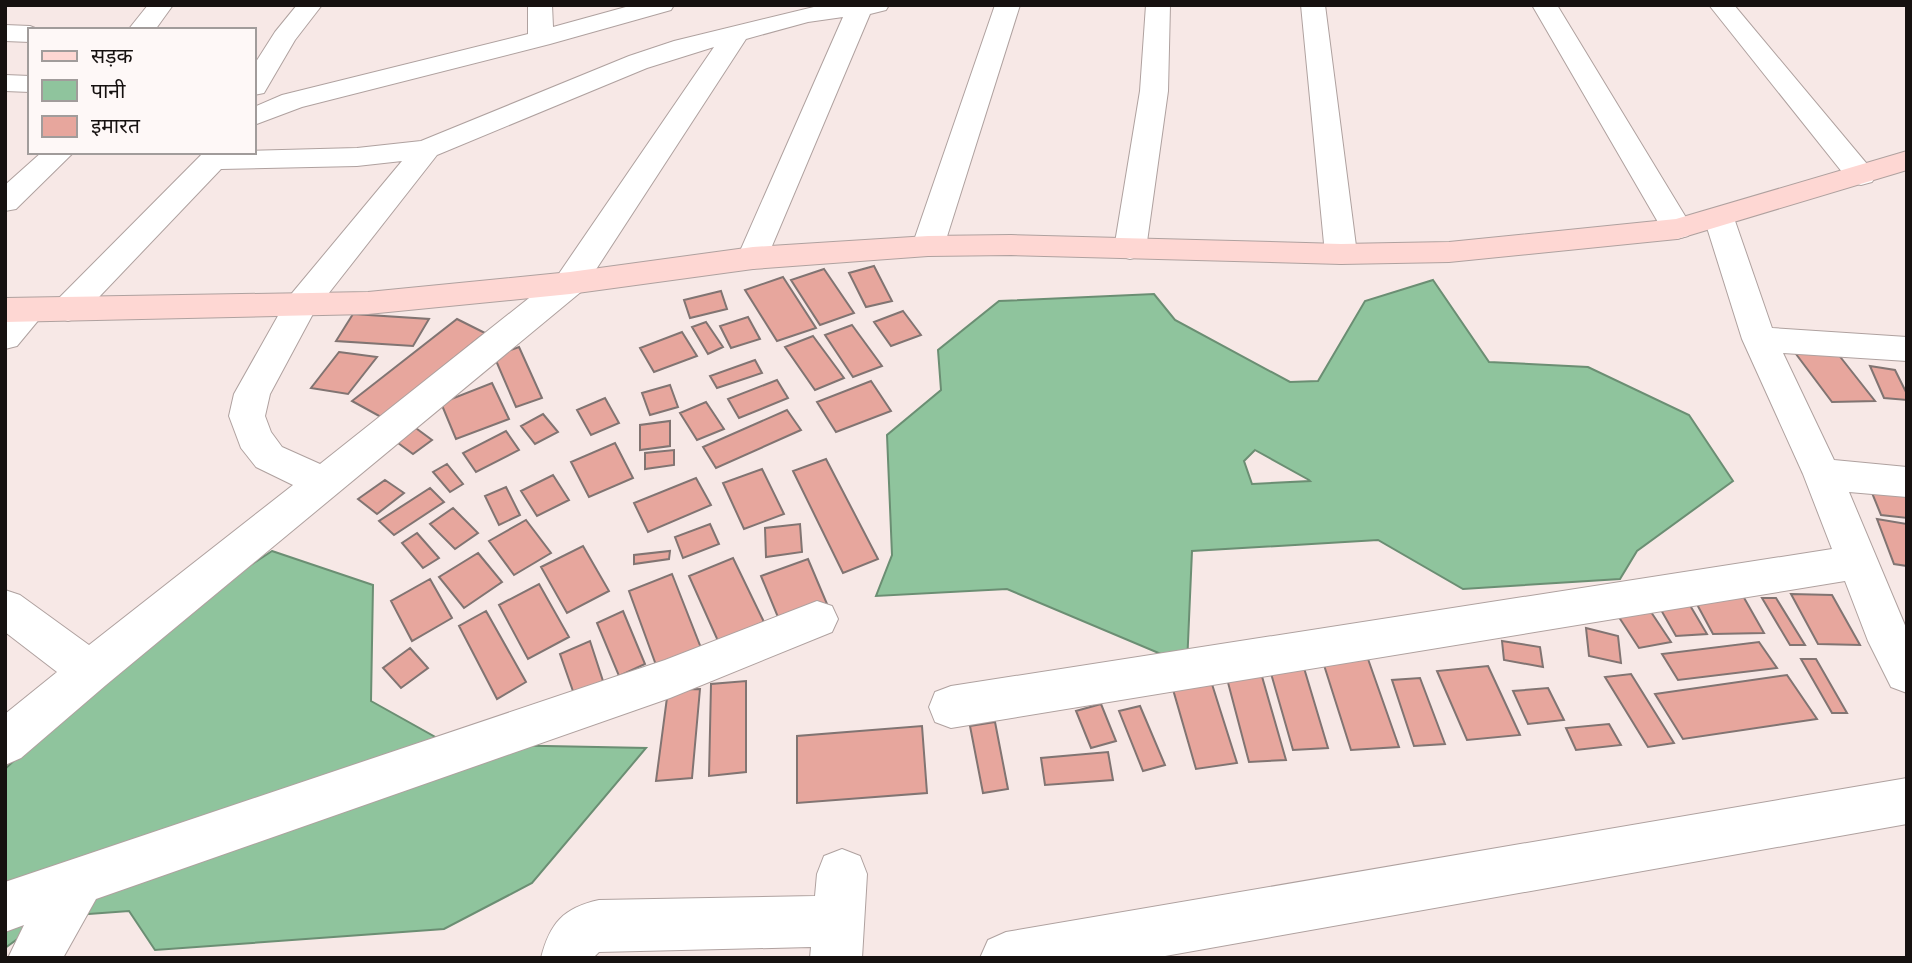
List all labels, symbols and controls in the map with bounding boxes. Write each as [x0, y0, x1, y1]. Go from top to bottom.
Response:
legend [28, 28, 256, 154]
text: सड़क [91, 42, 133, 69]
text: पानी [91, 77, 126, 104]
text: इमारत [91, 112, 141, 139]

